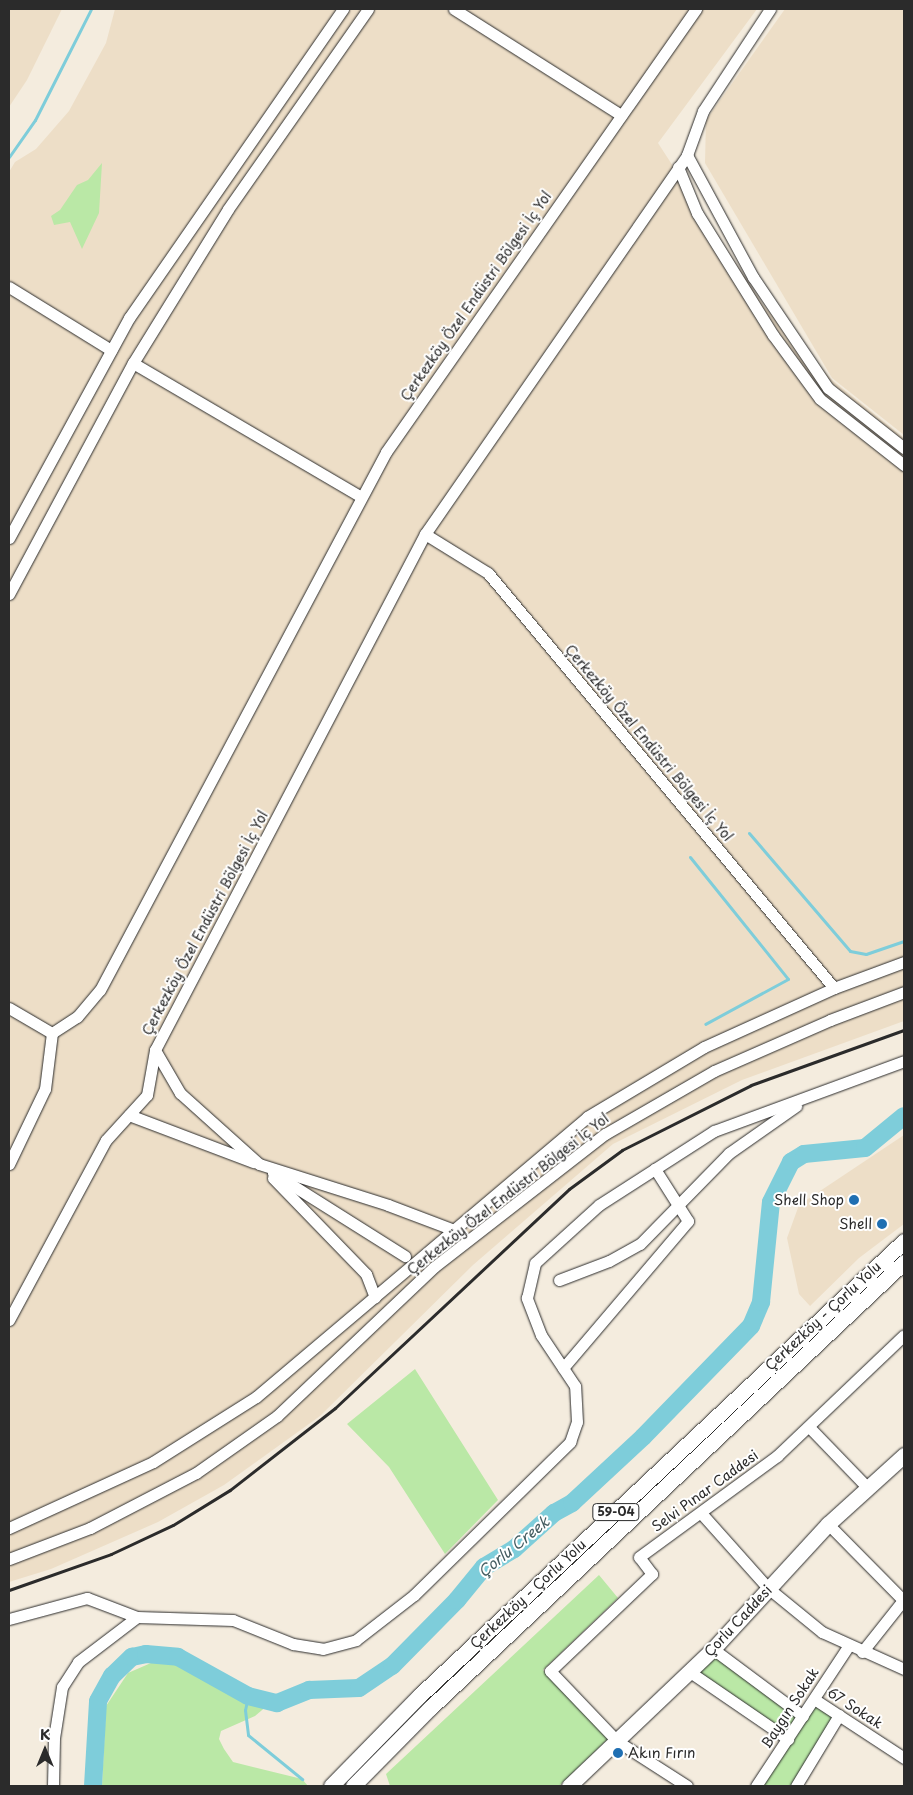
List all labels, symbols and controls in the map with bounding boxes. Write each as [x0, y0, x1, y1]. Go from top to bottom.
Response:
street label: Çerkezköy Özel Endüstri Bölgesi İç Yol [396, 187, 556, 405]
street label: Çerkezköy Özel Endüstri Bölgesi İç Yol [561, 640, 737, 846]
street label: Çerkezköy Özel Endüstri Bölgesi İç Yol [138, 807, 272, 1039]
street label: Çerkezköy Özel Endüstri Bölgesi İç Yol [402, 1109, 614, 1279]
place label: Shell Shop [773, 1192, 844, 1208]
marker: Shell Shop [848, 1194, 860, 1206]
place label: Shell [839, 1216, 872, 1232]
marker: Shell [876, 1218, 888, 1230]
street label: Çerkezköy - Çorlu Yolu [761, 1258, 885, 1374]
street label: Selvi Pınar Caddesi [648, 1446, 762, 1536]
road number: 59-04 [592, 1502, 640, 1521]
water label: Çorlu Creek [473, 1511, 553, 1581]
street label: Çerkezköy - Çorlu Yolu [466, 1536, 590, 1652]
street label: Çorlu Caddesi [700, 1581, 776, 1661]
street label: Baygın Sokak [758, 1664, 822, 1752]
street label: 67 Sokak [824, 1684, 886, 1732]
text: K [40, 1724, 50, 1745]
north arrow [20, 1725, 70, 1775]
place label: Akın Fırın [628, 1745, 695, 1761]
marker: Akın Fırın [612, 1747, 624, 1759]

